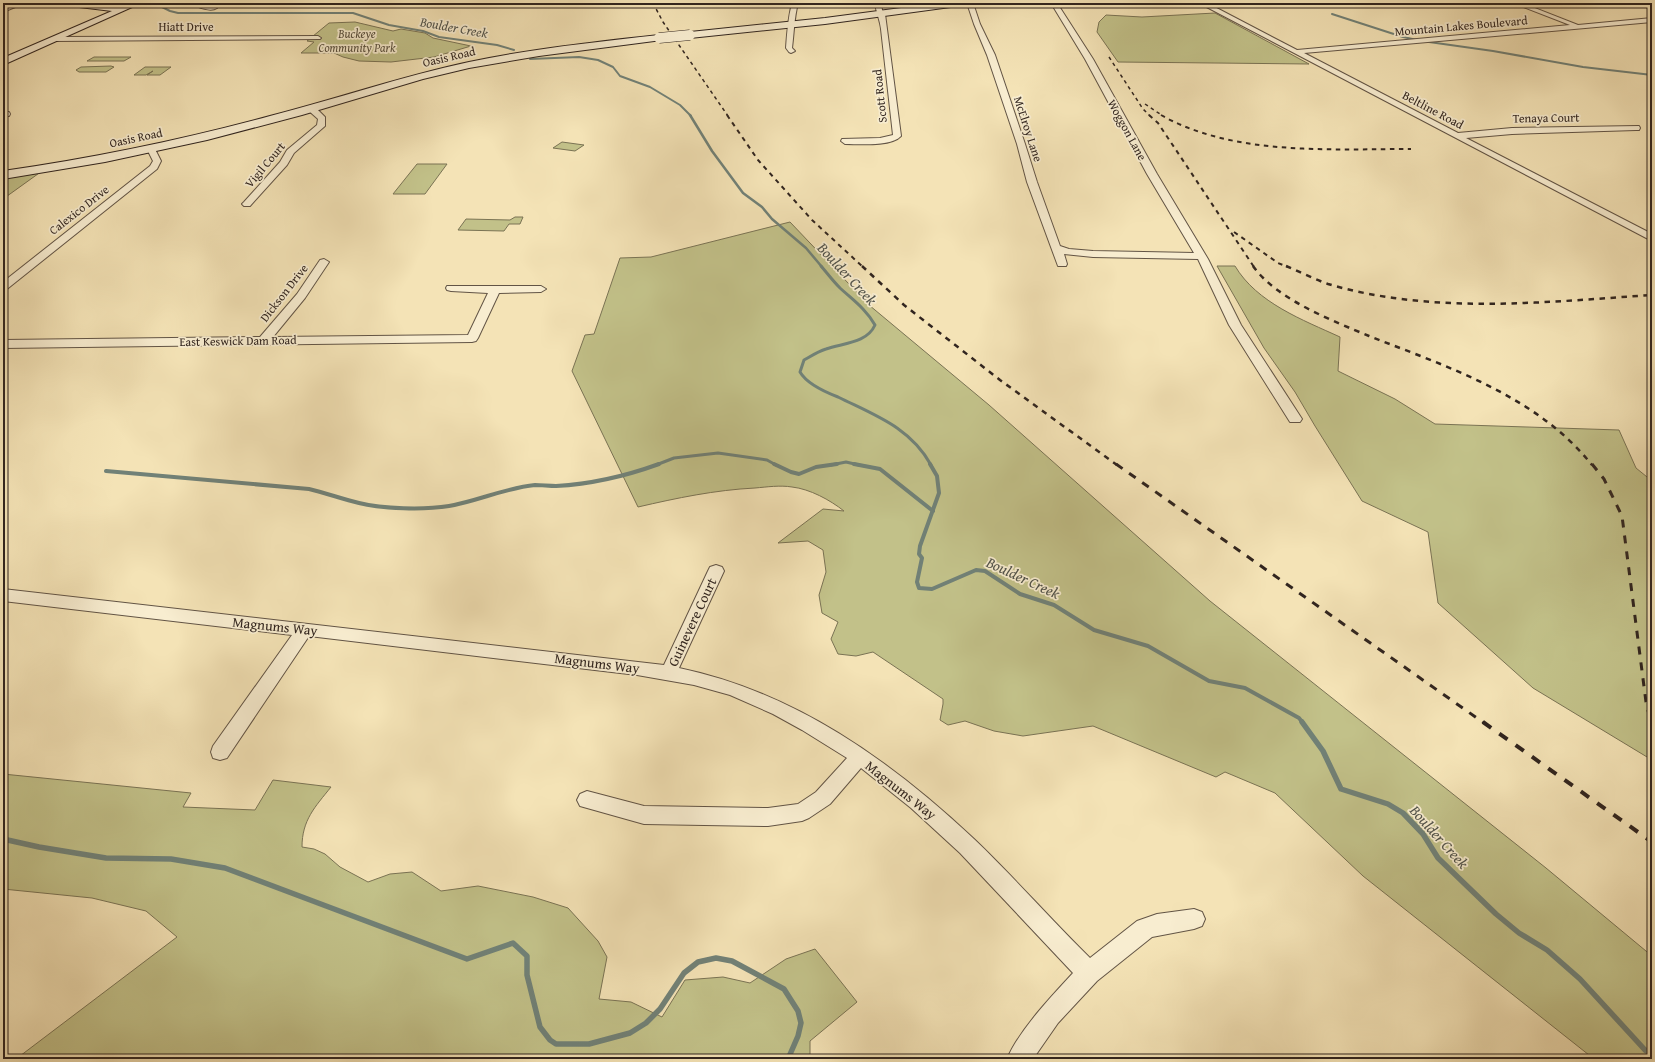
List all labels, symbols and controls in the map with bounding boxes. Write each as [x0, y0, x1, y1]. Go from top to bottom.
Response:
street label: Mountain Lakes Boulevard [1394, 11, 1529, 40]
water label: Boulder Creek [418, 12, 489, 43]
street label: Hiatt Drive [158, 18, 214, 35]
park label: Buckeye Community Park [318, 25, 396, 56]
street label: Oasis Road [421, 42, 477, 71]
street label: Scott Road [868, 68, 891, 124]
street label: Beltline Road [1400, 86, 1467, 133]
street label: McElroy Lane [1010, 94, 1047, 164]
street label: Woggon Lane [1104, 96, 1151, 164]
street label: Tenaya Court [1512, 108, 1580, 127]
street label: Oasis Road [108, 124, 164, 151]
street label: Vigil Court [240, 138, 289, 191]
street label: Calexico Drive [45, 181, 112, 238]
water label: Boulder Creek [812, 237, 882, 310]
street label: Dickson Drive [256, 260, 312, 325]
street label: East Keswick Dam Road [179, 331, 297, 350]
water label: Boulder Creek [982, 551, 1064, 604]
street label: Guinevere Court [663, 574, 721, 670]
street label: Magnums Way [231, 612, 319, 640]
street label: Magnums Way [553, 648, 641, 678]
street label: Magnums Way [861, 756, 941, 824]
water label: Boulder Creek [1405, 800, 1474, 873]

